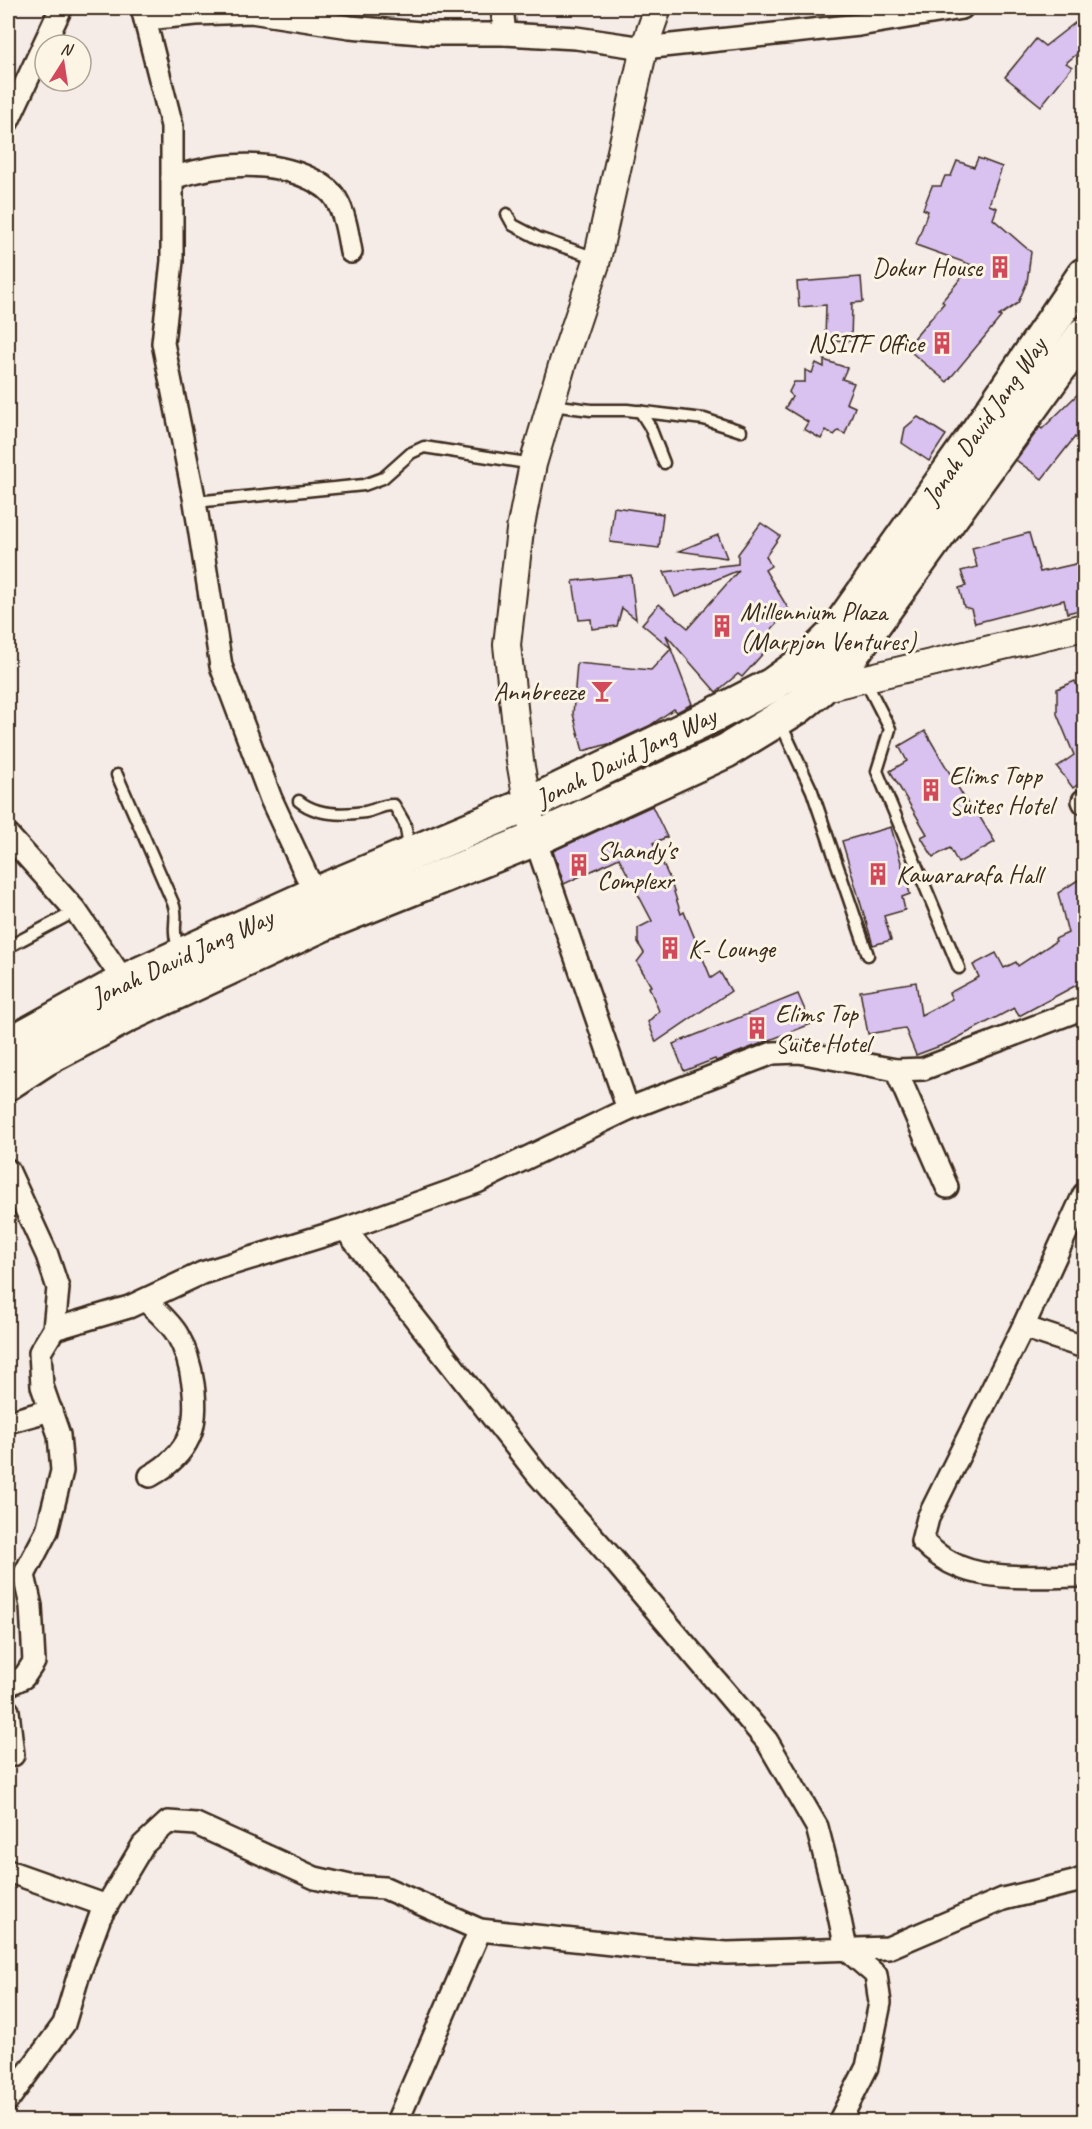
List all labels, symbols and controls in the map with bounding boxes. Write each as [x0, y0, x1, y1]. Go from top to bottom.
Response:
north arrow [33, 33, 93, 93]
text: N [59, 38, 76, 61]
place label: Dokur House [872, 251, 984, 284]
building icon: Dokur House [987, 254, 1013, 280]
place label: NSITF Office [808, 327, 927, 360]
street label: Jonah David Jang Way [913, 329, 1055, 513]
building icon: NSITF Office [929, 330, 955, 356]
place label: Millennium Plaza (Marpjon Ventures) [740, 595, 917, 658]
building icon: Millennium Plaza (Marpjon Ventures) [709, 613, 735, 639]
place label: Annbreeze [494, 675, 586, 708]
bar icon: Annbreeze [589, 678, 615, 704]
street label: Jonah David Jang Way [529, 698, 724, 816]
place label: Elims Topp Suites Hotel [949, 759, 1058, 822]
building icon: Elims Topp Suites Hotel [918, 777, 944, 803]
place label: Shandy's Complexr [597, 834, 678, 897]
building icon: Shandy's Complexr [566, 852, 592, 878]
place label: Kawararafa Hall [896, 858, 1047, 891]
building icon: Kawararafa Hall [865, 861, 891, 887]
street label: Jonah David Jang Way [84, 900, 280, 1014]
place label: K- Lounge [688, 932, 777, 965]
building icon: K- Lounge [657, 935, 683, 961]
place label: Elims Top Suite Hotel [775, 997, 875, 1060]
building icon: Elims Top Suite Hotel [744, 1015, 770, 1041]

